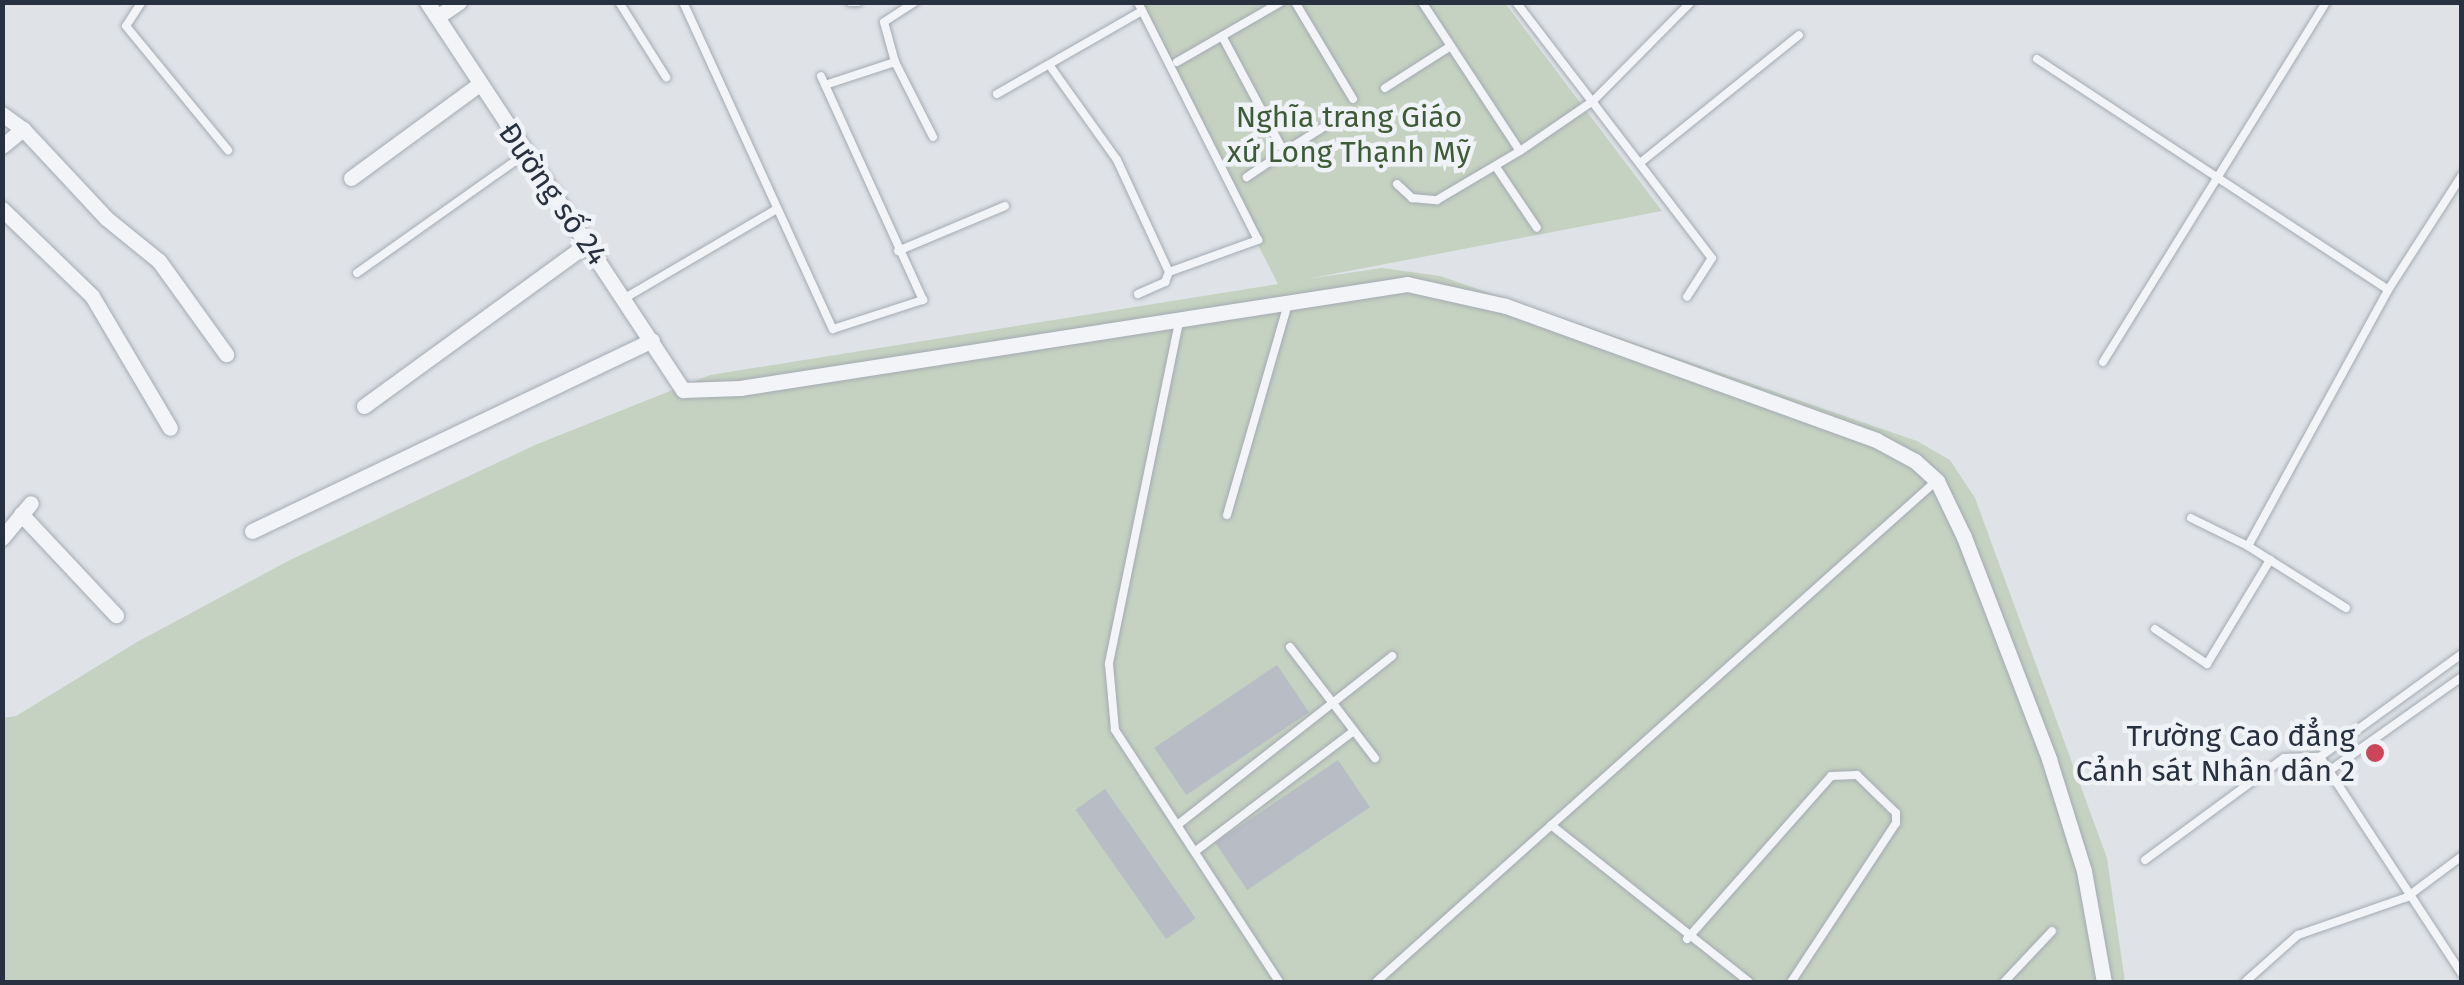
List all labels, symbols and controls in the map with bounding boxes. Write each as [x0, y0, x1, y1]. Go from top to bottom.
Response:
park label: Nghĩa trang Giáo xứ Long Thạnh Mỹ [1227, 99, 1471, 170]
street label: Đường số 24 [491, 116, 615, 272]
place label: Trường Cao đẳng Cảnh sát Nhân dân 2 [2076, 718, 2355, 788]
marker: Trường Cao đẳng Cảnh sát Nhân dân 2 [2364, 742, 2386, 764]

